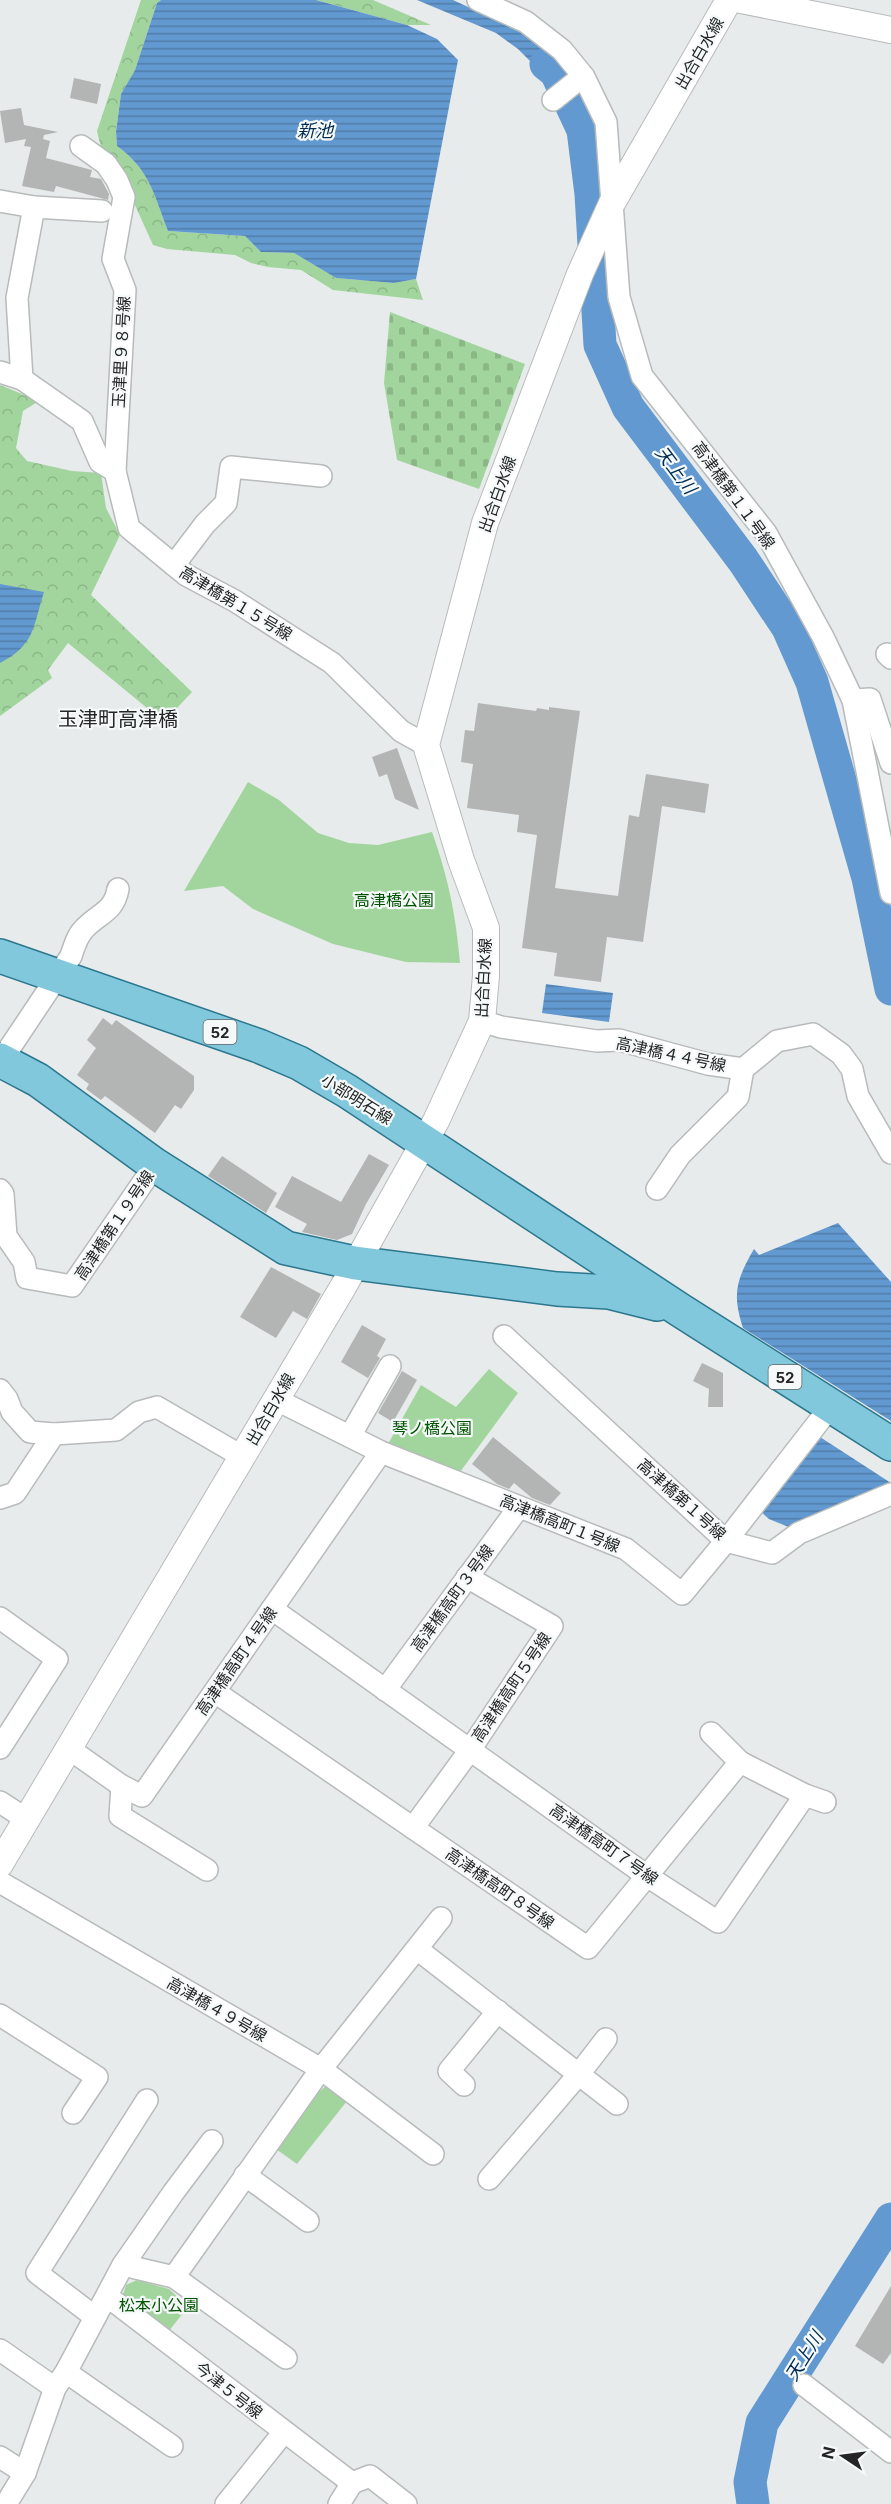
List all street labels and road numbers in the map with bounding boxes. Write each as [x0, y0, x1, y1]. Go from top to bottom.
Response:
street label: 出合白水線 [670, 13, 728, 93]
street label: 玉津里９８号線 [108, 296, 134, 408]
street label: 高津橋第１１号線 [688, 437, 780, 553]
street label: 出合白水線 [474, 453, 520, 535]
street label: 高津橋第１５号線 [176, 561, 296, 645]
street label: 出合白水線 [471, 938, 495, 1018]
road number: 52 [204, 1020, 236, 1044]
street label: 高津橋４４号線 [614, 1033, 728, 1075]
street label: 小部明石線 [318, 1069, 396, 1129]
street label: 高津橋第１９号線 [70, 1166, 158, 1284]
road number: 52 [768, 1365, 802, 1389]
street label: 出合白水線 [241, 1369, 299, 1449]
street label: 高津橋第１号線 [634, 1454, 730, 1544]
street label: 高津橋高町１号線 [497, 1490, 623, 1556]
street label: 高津橋高町３号線 [406, 1540, 498, 1656]
street label: 高津橋高町４号線 [191, 1603, 281, 1719]
street label: 高津橋高町５号線 [467, 1628, 555, 1746]
street label: 高津橋高町７号線 [546, 1799, 662, 1889]
street label: 高津橋高町８号線 [442, 1843, 558, 1933]
street label: 高津橋４９号線 [163, 1972, 271, 2046]
street label: 今津５号線 [191, 2357, 267, 2423]

